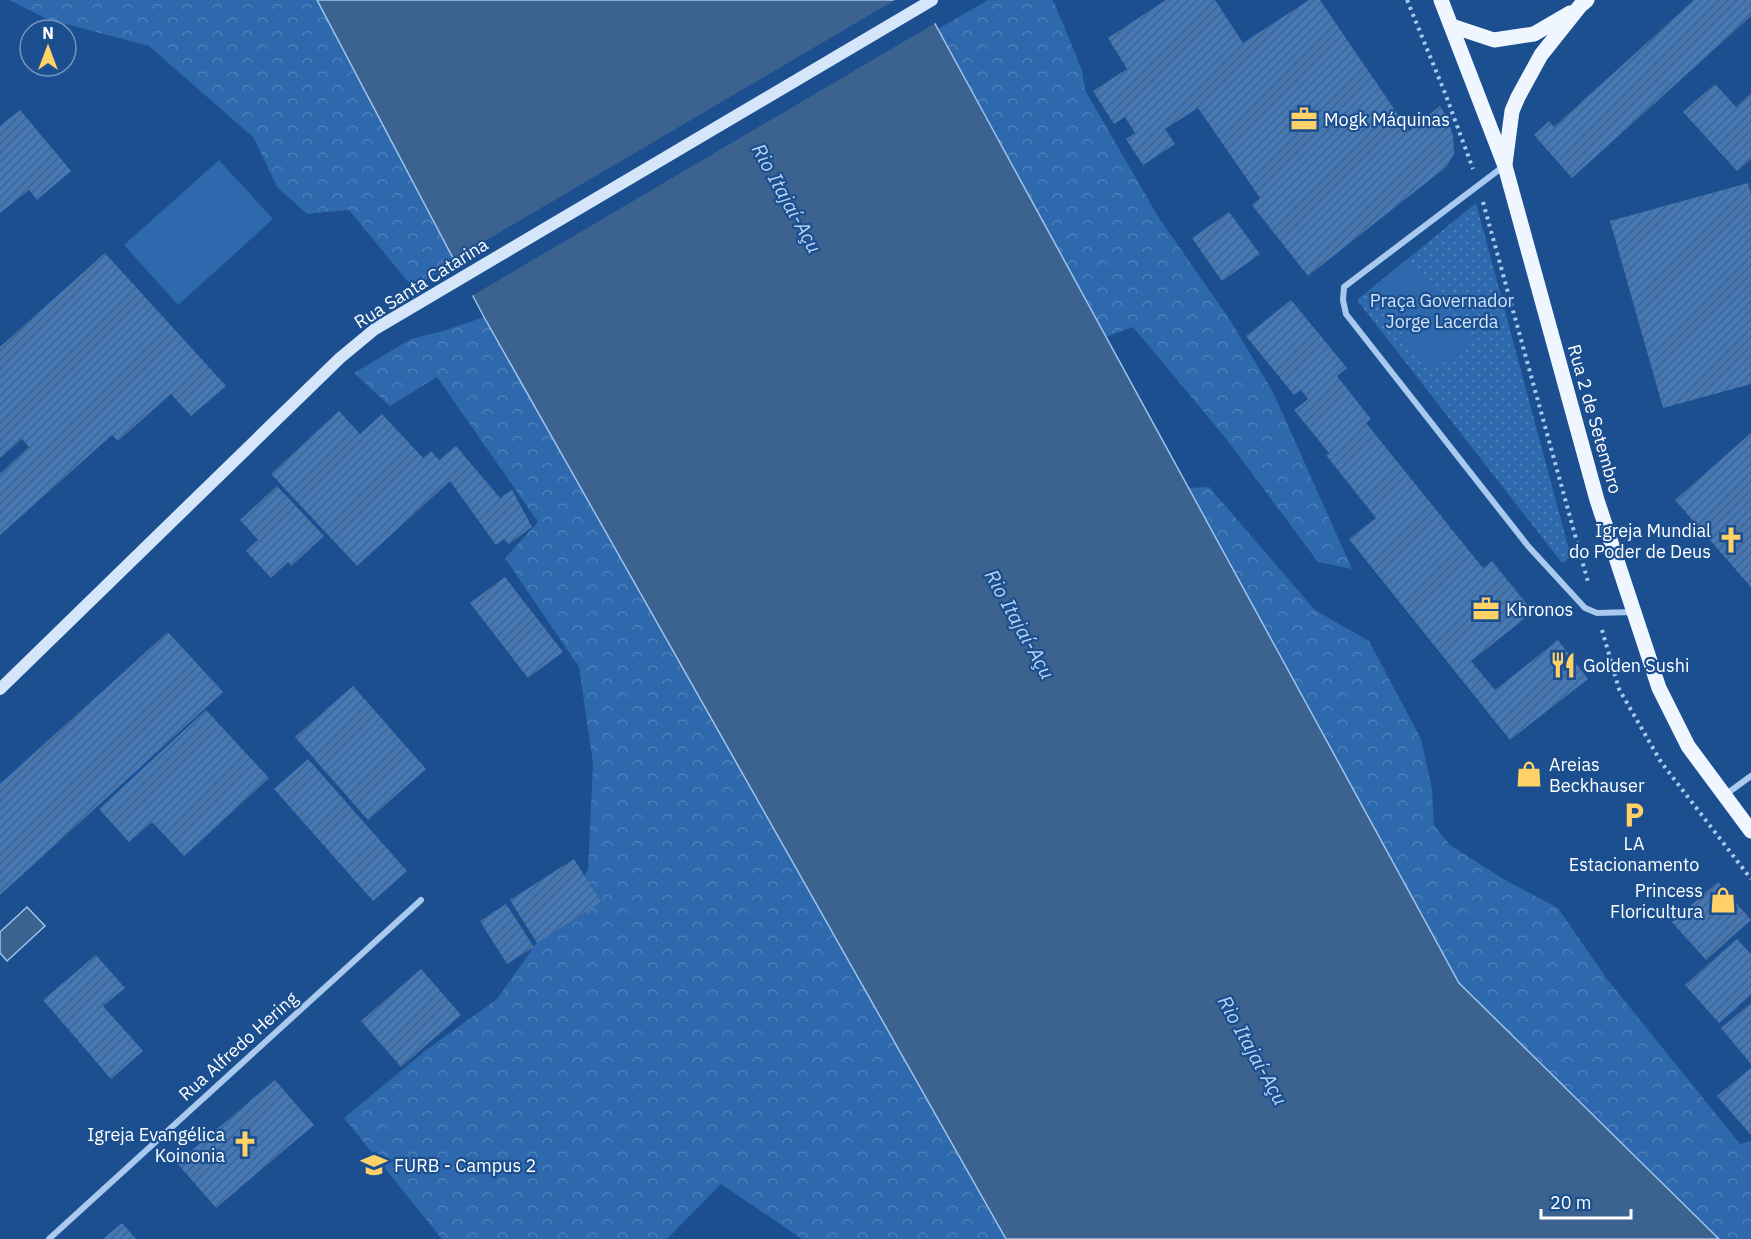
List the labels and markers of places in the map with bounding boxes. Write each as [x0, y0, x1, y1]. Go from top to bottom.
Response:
office icon: Mogk Máquinas [1289, 104, 1319, 134]
place label: Mogk Máquinas [1324, 108, 1450, 131]
place label: Igreja Mundial do Poder de Deus [1569, 519, 1711, 563]
church icon: Igreja Mundial do Poder de Deus [1716, 525, 1746, 555]
office icon: Khronos [1471, 594, 1501, 624]
place label: Khronos [1506, 598, 1573, 621]
restaurant icon: Golden Sushi [1548, 650, 1578, 680]
place label: Golden Sushi [1583, 654, 1689, 677]
place label: Areias Beckhauser [1549, 753, 1645, 797]
shop icon: Areias Beckhauser [1514, 759, 1544, 789]
parking icon: LA Estacionamento [1619, 800, 1649, 830]
place label: LA Estacionamento [1569, 832, 1699, 876]
place label: Princess Floricultura [1610, 879, 1703, 923]
shop icon: Princess Floricultura [1708, 885, 1738, 915]
place label: Igreja Evangélica Koinonia [87, 1123, 225, 1167]
church icon: Igreja Evangélica Koinonia [230, 1129, 260, 1159]
school or university icon: FURB - Campus 2 [359, 1150, 389, 1180]
place label: FURB - Campus 2 [394, 1154, 536, 1177]

